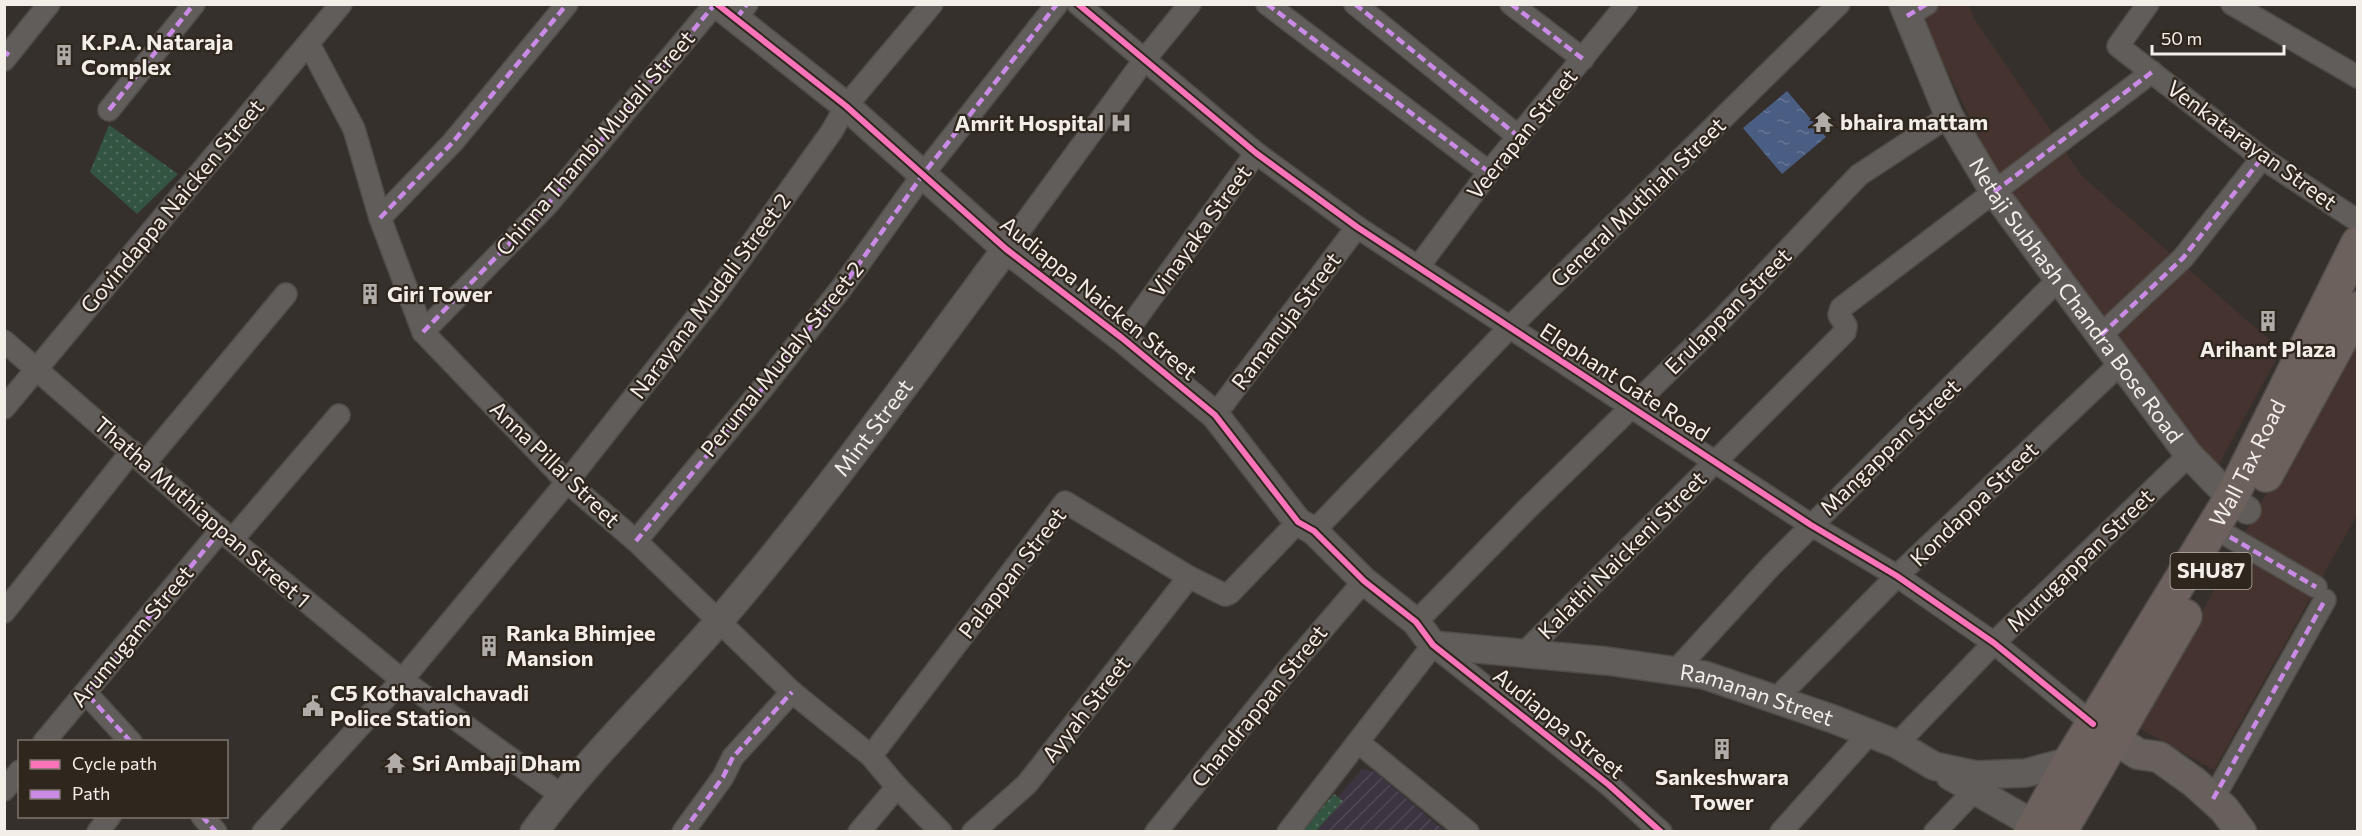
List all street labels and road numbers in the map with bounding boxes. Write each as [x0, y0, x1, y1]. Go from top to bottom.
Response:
street label: Chinna Thambi Mudali Street [489, 24, 700, 261]
street label: Veerapan Street [1461, 63, 1583, 204]
street label: Venkatarayan Street [2162, 74, 2342, 215]
street label: Govindappa Naicken Street [74, 93, 269, 318]
street label: General Muthiah Street [1545, 111, 1731, 292]
street label: Netaji Subhash Chandra Bose Road [1964, 152, 2189, 448]
street label: Vinayaka Street [1142, 159, 1257, 302]
street label: Narayana Mudali Street 2 [623, 188, 796, 404]
street label: Audiappa Naicken Street [995, 210, 1203, 385]
street label: Erulappan Street [1659, 242, 1797, 380]
street label: Ramanuja Street [1225, 247, 1346, 395]
street label: Perumal Mudaly Street 2 [694, 255, 869, 462]
street label: Elephant Gate Road [1535, 317, 1715, 447]
street label: Mint Street [827, 373, 918, 481]
street label: Mangappan Street [1814, 373, 1965, 521]
street label: Anna Pillai Street [485, 395, 626, 533]
street label: Wall Tax Road [2203, 395, 2291, 531]
street label: Thatha Muthiappan Street 1 [89, 410, 316, 613]
street label: Kondappa Street [1904, 436, 2043, 572]
street label: Kalathi Naickeni Street [1532, 465, 1712, 645]
street label: Murugappan Street [2000, 482, 2159, 637]
street label: Palappan Street [952, 502, 1071, 644]
road number: SHU87 [2170, 553, 2252, 589]
street label: Arumugam Street [65, 559, 199, 712]
street label: Chandrappan Street [1185, 619, 1332, 792]
street label: Ayyah Street [1036, 650, 1135, 767]
street label: Ramanan Street [1678, 658, 1837, 731]
street label: Audiappa Street [1488, 661, 1630, 784]

